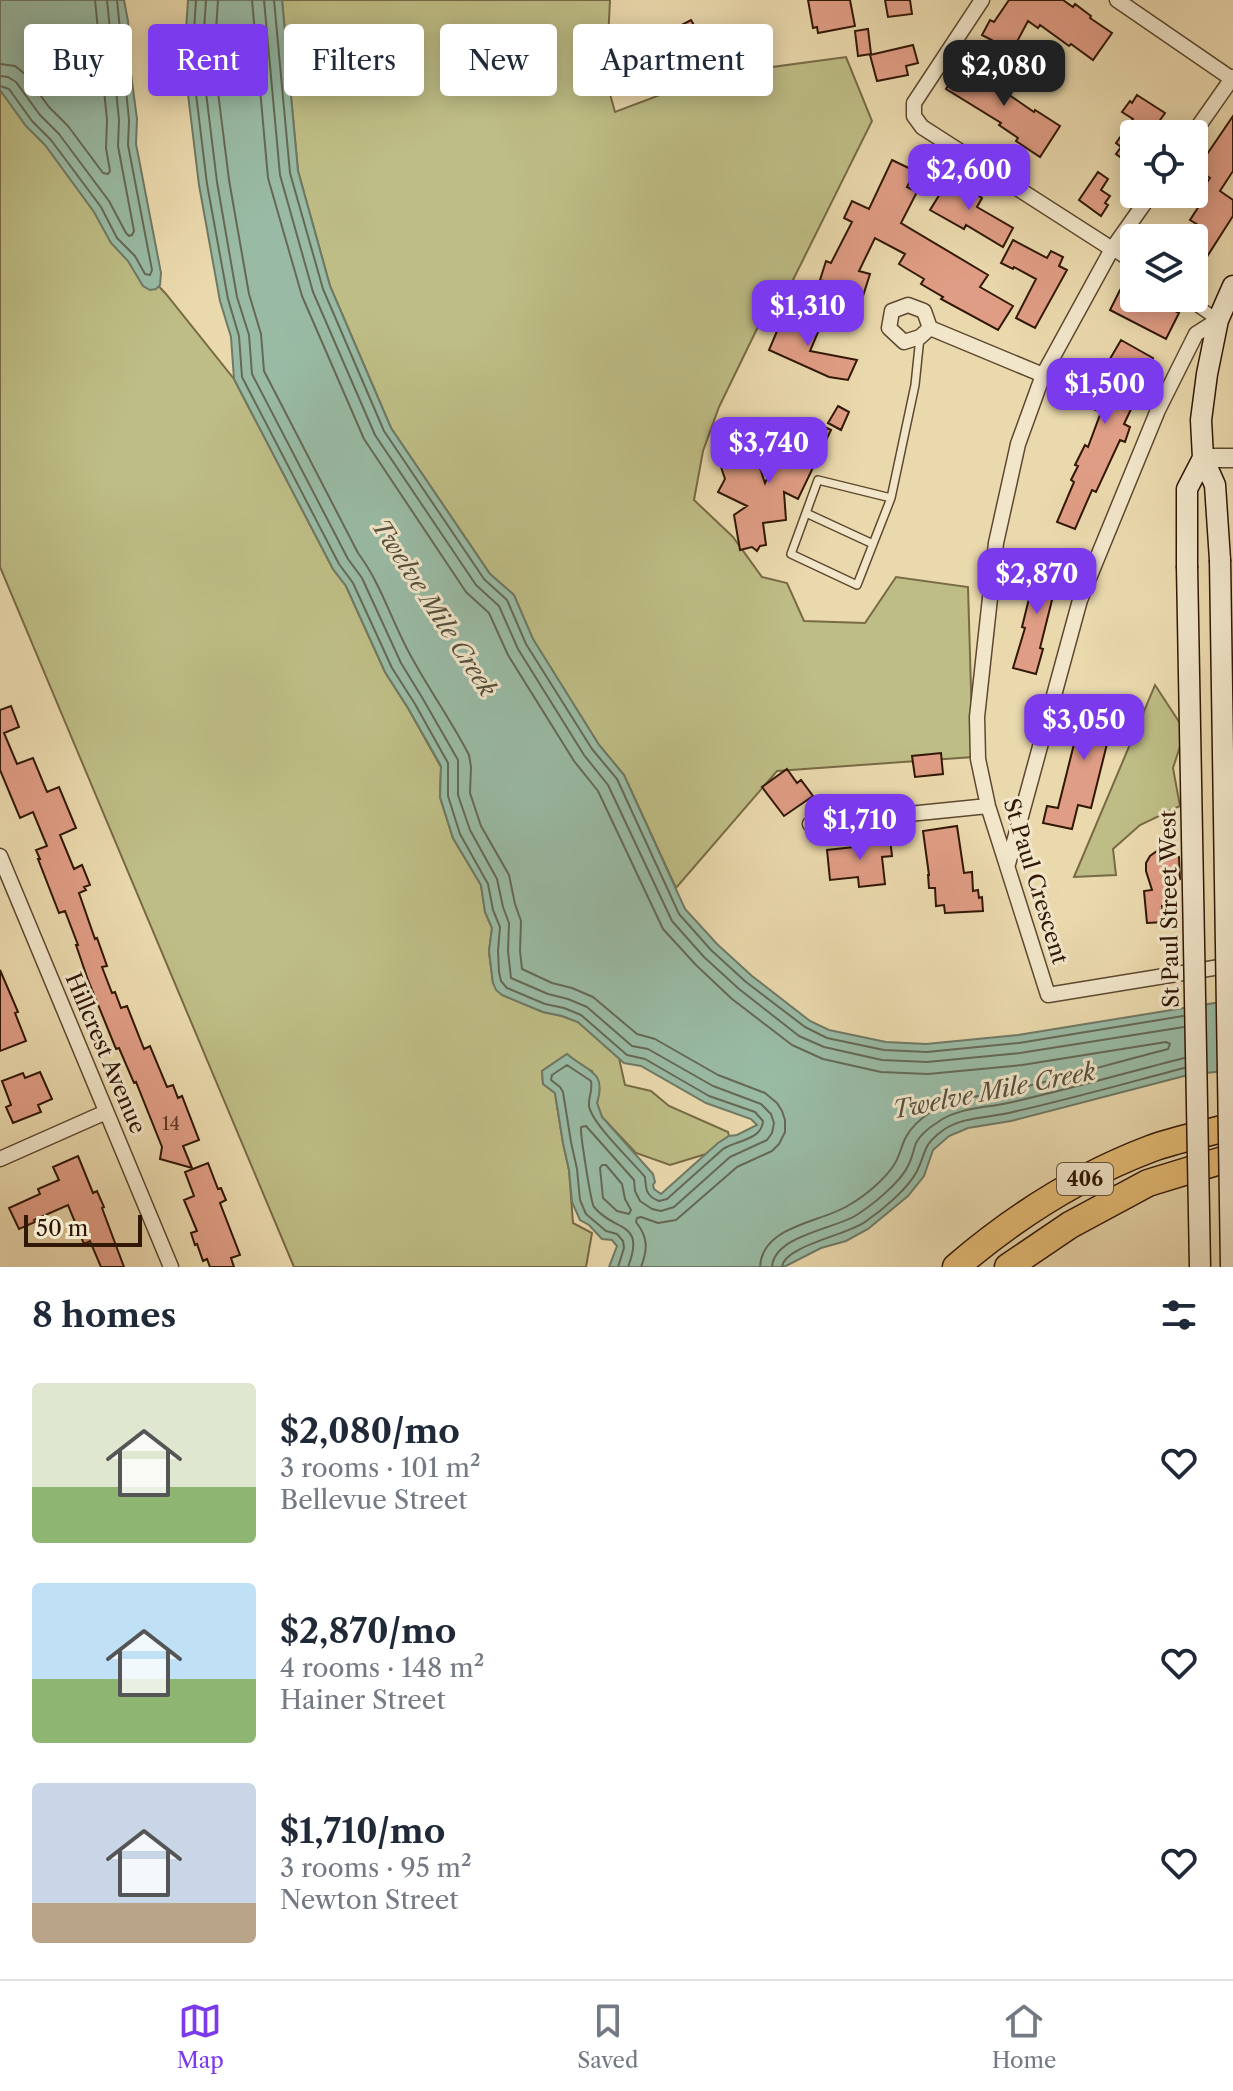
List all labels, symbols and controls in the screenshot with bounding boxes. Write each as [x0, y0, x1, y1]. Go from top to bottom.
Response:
chip: Buy [24, 24, 132, 96]
chip: Rent [148, 24, 268, 96]
chip: Filters [284, 24, 424, 96]
chip: New [440, 24, 557, 96]
chip: Apartment [573, 24, 773, 96]
pin: $2,080 [939, 40, 1069, 108]
text: $2,080 [961, 50, 1047, 82]
map controls [1120, 120, 1208, 312]
button: locate [1120, 120, 1208, 208]
pin: $2,600 [904, 144, 1034, 212]
text: $2,600 [926, 154, 1012, 186]
button: layers [1120, 224, 1208, 312]
pin: $1,310 [743, 280, 873, 348]
text: $1,310 [770, 290, 846, 322]
pin: $1,500 [1040, 358, 1170, 426]
text: $1,500 [1065, 368, 1145, 400]
pin: $3,740 [704, 417, 834, 485]
text: $3,740 [729, 427, 809, 459]
water label: Twelve Mile Creek [366, 513, 503, 702]
pin: $2,870 [972, 548, 1102, 616]
text: $2,870 [995, 558, 1079, 590]
pin: $3,050 [1019, 694, 1149, 762]
text: $3,050 [1042, 704, 1126, 736]
pin: $1,710 [795, 794, 925, 862]
street label: St Paul Crescent [997, 795, 1074, 967]
text: $1,710 [823, 804, 897, 836]
street label: St Paul Street West [1154, 810, 1185, 1008]
street label: Hillcrest Avenue [60, 969, 152, 1138]
water label: Twelve Mile Creek [890, 1057, 1098, 1124]
house number: 14 [162, 1113, 180, 1135]
road number: 406 [1057, 1163, 1113, 1195]
scale bar [24, 1211, 142, 1247]
text: 50 m [36, 1215, 88, 1242]
icon: filters [1157, 1293, 1201, 1337]
text: 8 homes [32, 1294, 176, 1336]
text: $2,080/mo [280, 1410, 460, 1452]
icon: home [96, 1415, 192, 1511]
icon: heart [1157, 1441, 1201, 1485]
text: 3 rooms · 101 m² [280, 1452, 481, 1484]
text: Bellevue Street [280, 1484, 468, 1516]
text: $2,870/mo [280, 1610, 456, 1652]
icon: home [96, 1615, 192, 1711]
icon: heart [1157, 1641, 1201, 1685]
text: 4 rooms · 148 m² [280, 1652, 484, 1684]
text: Hainer Street [280, 1684, 446, 1716]
text: $1,710/mo [280, 1810, 445, 1852]
icon: home [96, 1815, 192, 1911]
icon: heart [1157, 1841, 1201, 1885]
text: 3 rooms · 95 m² [280, 1852, 472, 1884]
text: Newton Street [280, 1884, 459, 1916]
tab: Map [177, 1999, 224, 2074]
tab: Saved [577, 1999, 638, 2074]
tab: Home [992, 1999, 1056, 2074]

